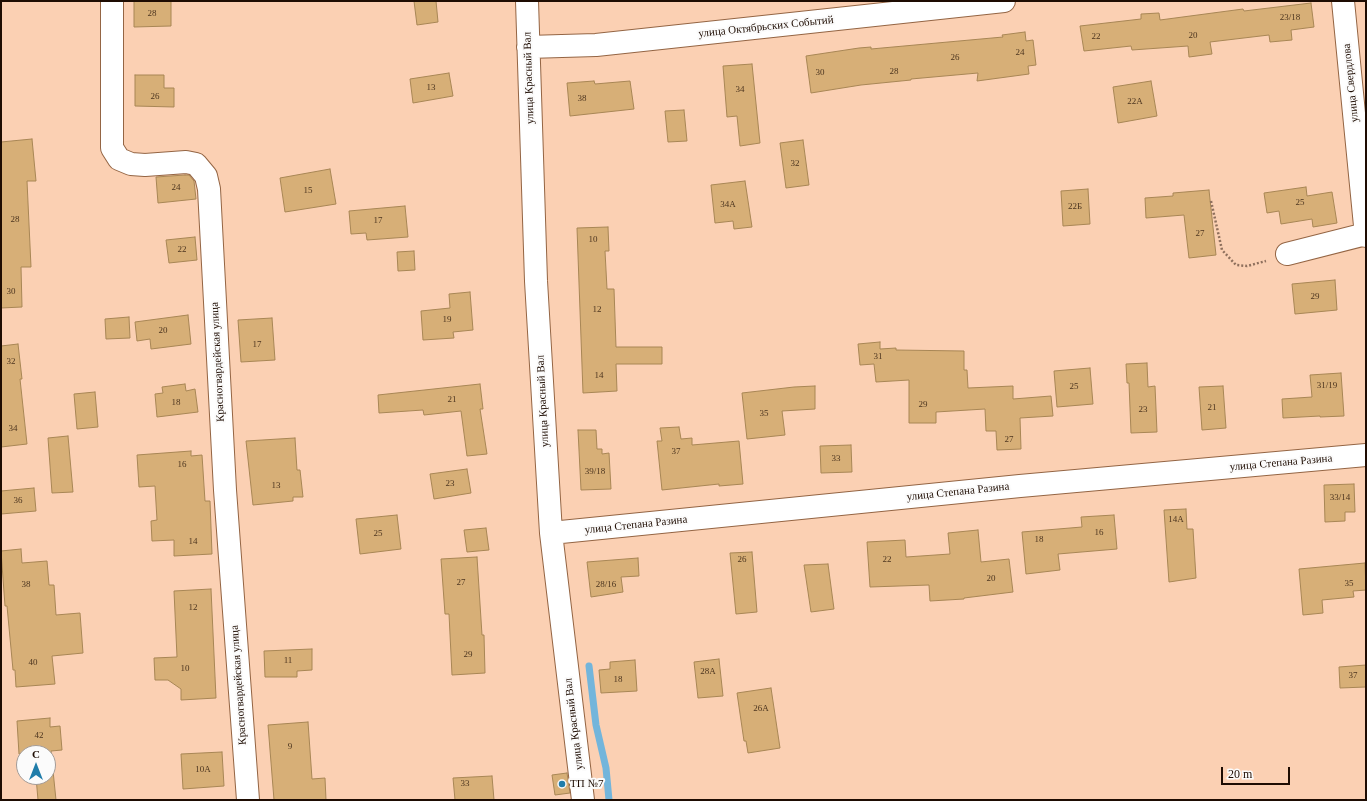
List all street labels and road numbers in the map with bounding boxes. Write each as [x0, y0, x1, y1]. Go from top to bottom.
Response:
street label: улица Октябрьских Событий [698, 13, 834, 41]
street label: улица Красный Вал [521, 32, 537, 124]
street label: улица Свердлова [1340, 43, 1362, 123]
street label: Красногвардейская улица [208, 302, 228, 422]
street label: улица Красный Вал [534, 355, 552, 447]
street label: улица Степана Разина [1229, 452, 1333, 474]
street label: улица Степана Разина [906, 480, 1010, 504]
street label: улица Степана Разина [584, 513, 688, 537]
street label: Красногвардейская улица [228, 625, 250, 745]
street label: улица Красный Вал [562, 677, 586, 771]

